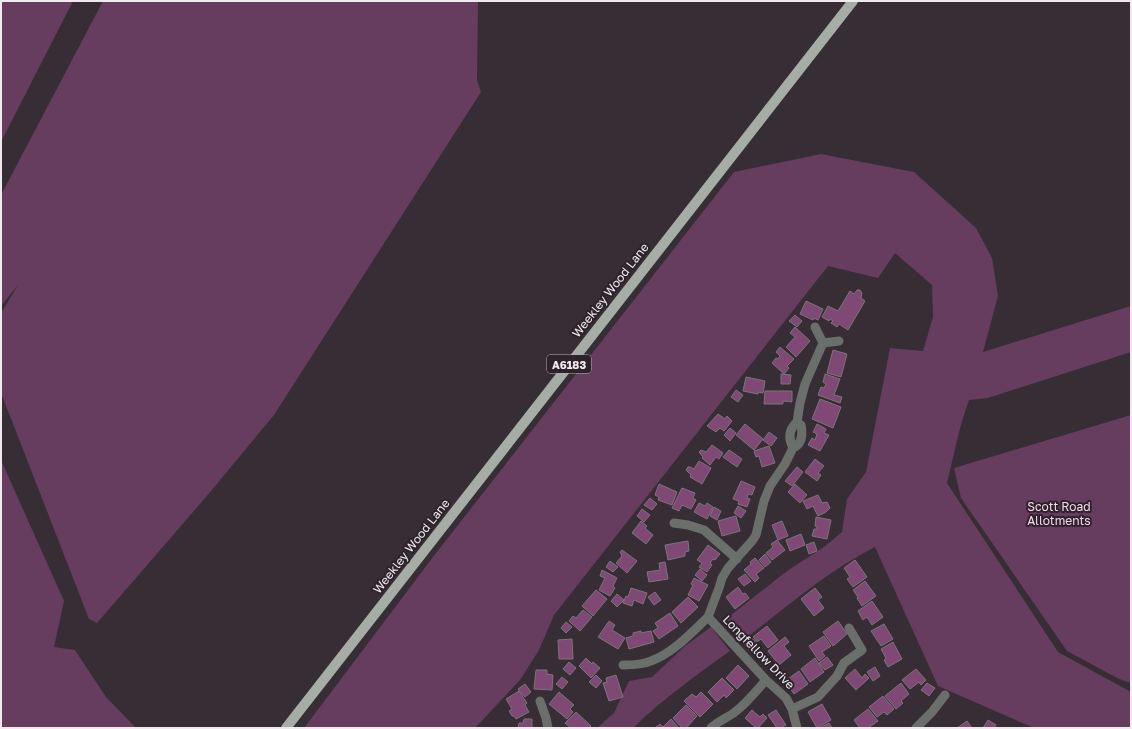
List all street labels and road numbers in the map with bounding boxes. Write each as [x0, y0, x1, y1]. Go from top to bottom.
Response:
street label: Weekley Wood Lane [568, 240, 652, 340]
road number: A6183 [547, 355, 591, 373]
street label: Weekley Wood Lane [369, 496, 453, 596]
street label: Longfellow Drive [720, 612, 798, 692]

